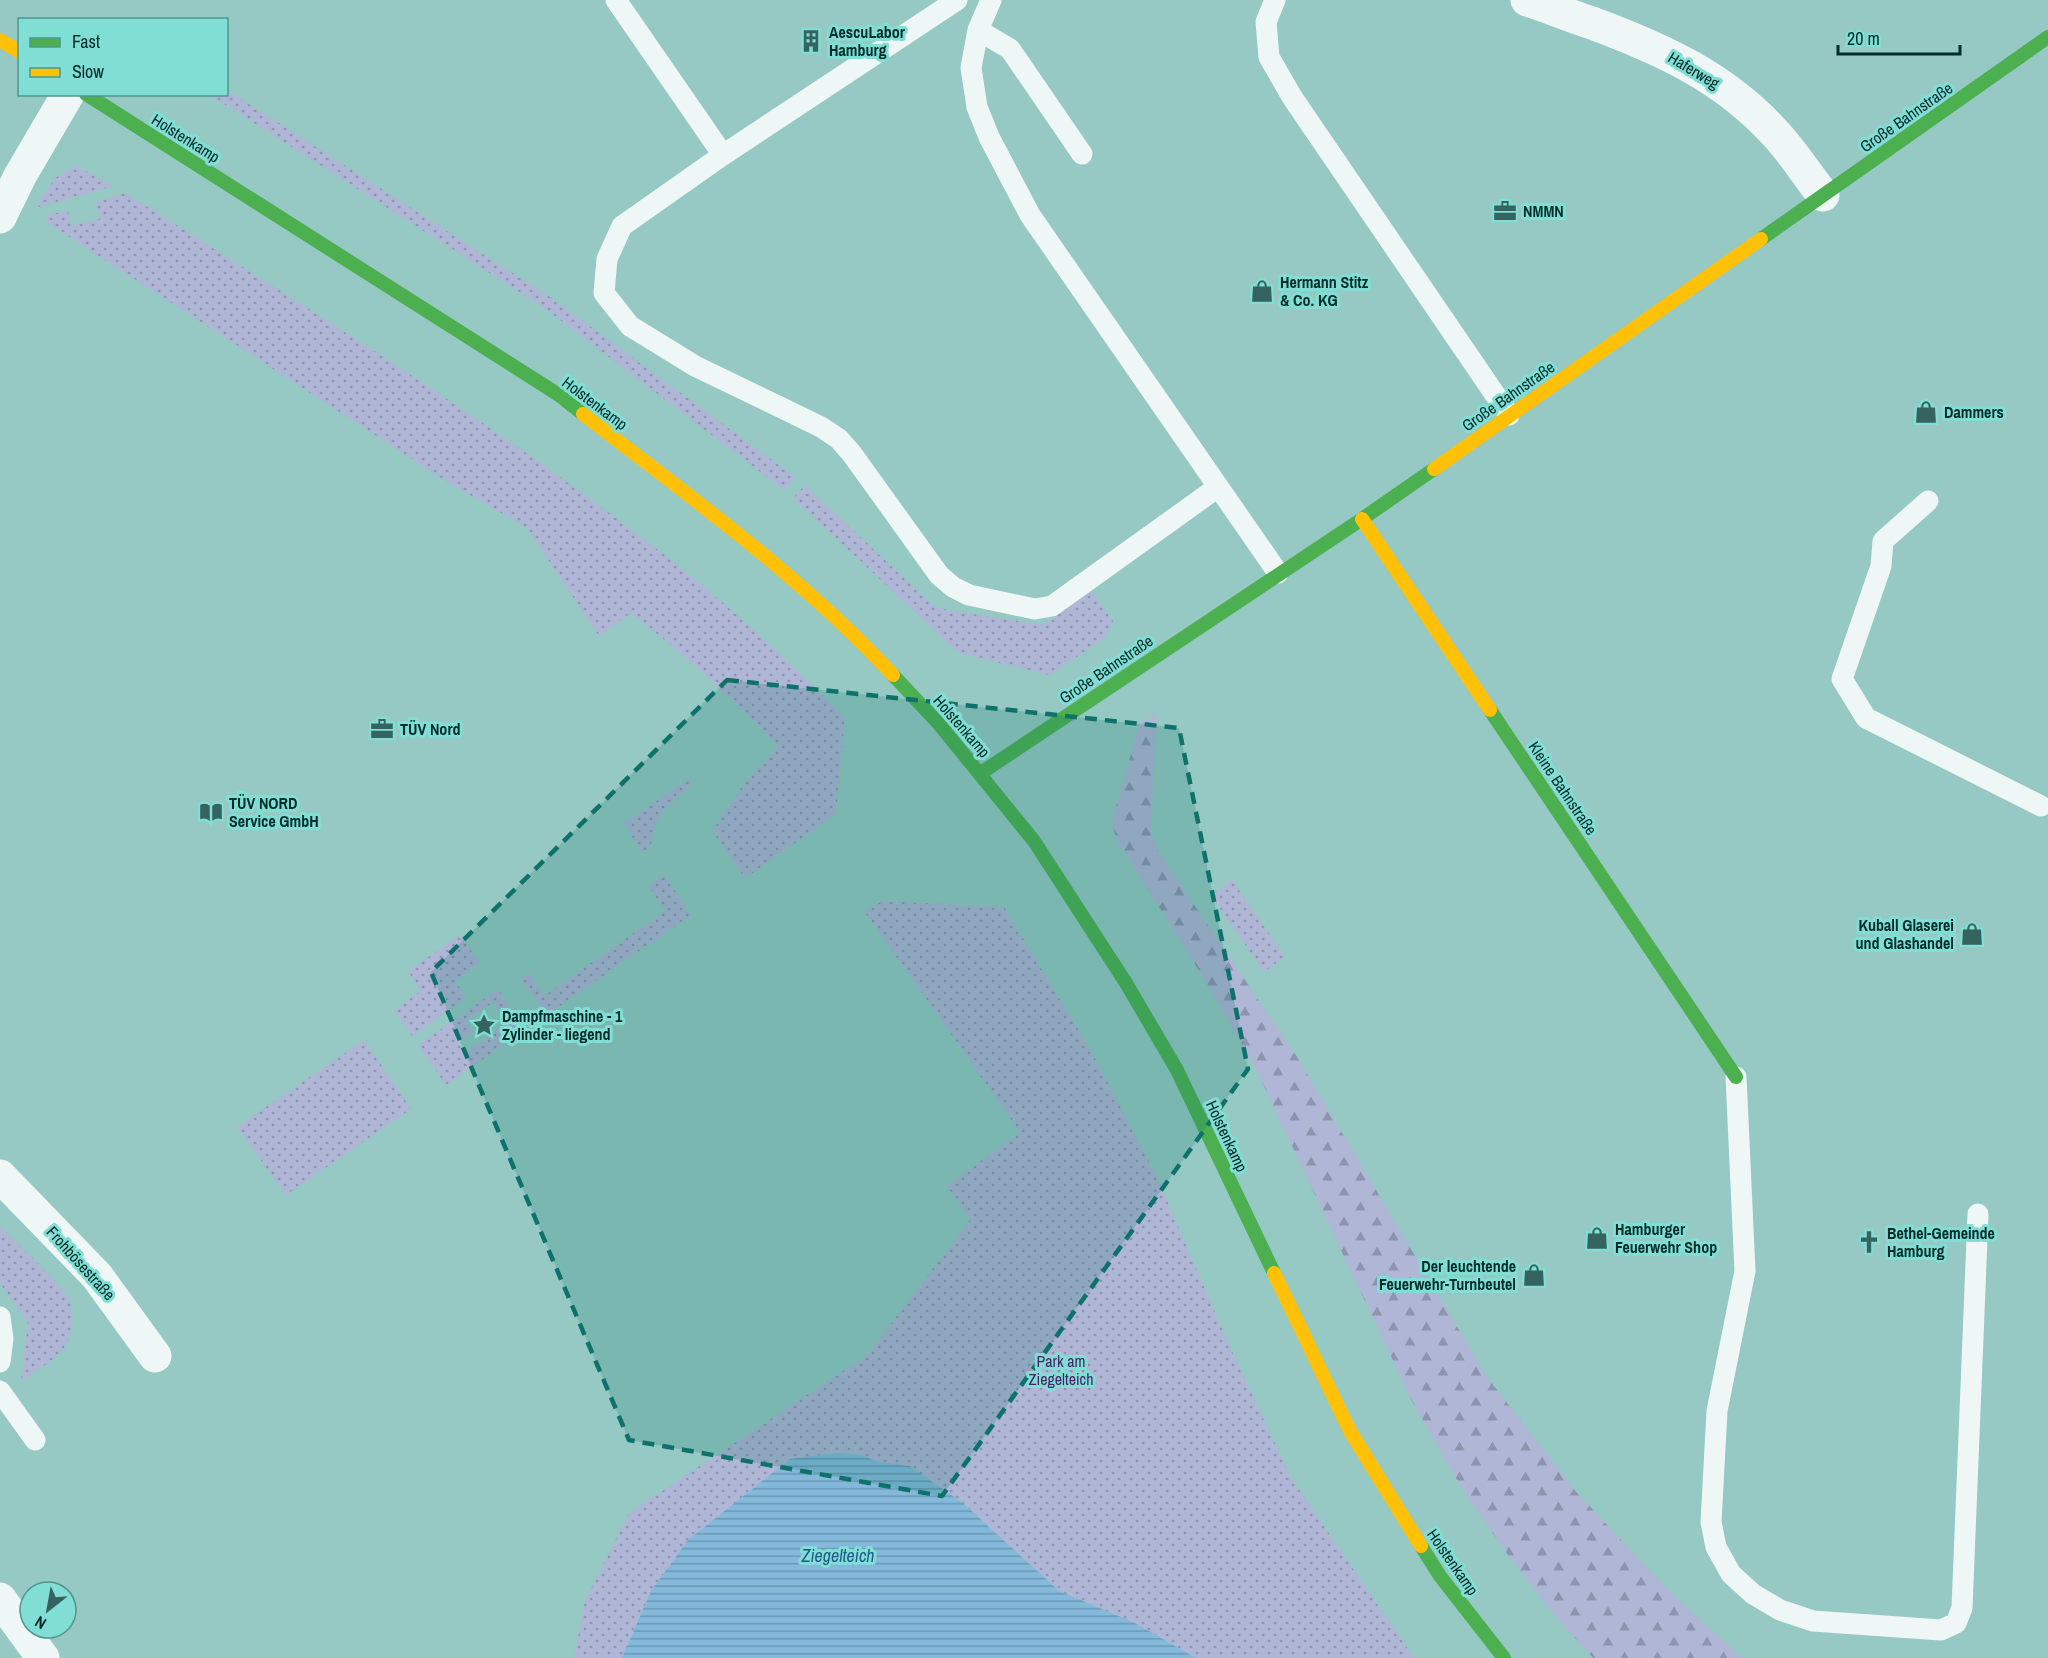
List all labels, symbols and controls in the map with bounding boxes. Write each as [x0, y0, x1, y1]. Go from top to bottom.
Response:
legend [18, 18, 228, 96]
scale bar [1838, 18, 1960, 56]
place label: AescuLabor Hamburg [829, 21, 906, 61]
text: 20 m [1847, 26, 1880, 51]
building icon: AescuLabor Hamburg [798, 28, 824, 54]
text: Fast [72, 29, 100, 54]
street label: Haferweg [1664, 46, 1724, 94]
text: Slow [72, 59, 104, 84]
street label: Große Bahnstraße [1855, 77, 1957, 157]
street label: Holstenkamp [148, 108, 224, 168]
office icon: NMMN [1492, 198, 1518, 224]
place label: NMMN [1523, 200, 1564, 222]
place label: Hermann Stitz & Co. KG [1280, 271, 1369, 311]
shop icon: Hermann Stitz & Co. KG [1249, 278, 1275, 304]
street label: Große Bahnstraße [1457, 356, 1559, 436]
street label: Holstenkamp [558, 371, 632, 435]
shop icon: Dammers [1913, 399, 1939, 425]
place label: Dammers [1944, 401, 2004, 423]
street label: Große Bahnstraße [1055, 629, 1157, 709]
street label: Holstenkamp [929, 690, 995, 762]
office icon: TÜV Nord [369, 716, 395, 742]
place label: TÜV Nord [400, 718, 461, 740]
street label: Kleine Bahnstraße [1523, 737, 1603, 839]
place label: TÜV NORD Service GmbH [229, 792, 319, 832]
library icon: TÜV NORD Service GmbH [198, 799, 224, 825]
place label: Kuball Glaserei und Glashandel [1856, 914, 1954, 954]
shop icon: Kuball Glaserei und Glashandel [1959, 921, 1985, 947]
place label: Dampfmaschine - 1 Zylinder - liegend [502, 1005, 623, 1045]
place icon: Dampfmaschine - 1 Zylinder - liegend [471, 1012, 497, 1038]
street label: Holstenkamp [1201, 1097, 1253, 1175]
place label: Hamburger Feuerwehr Shop [1615, 1218, 1717, 1258]
street label: Frohbösestraße [42, 1221, 120, 1305]
place label: Bethel-Gemeinde Hamburg [1887, 1222, 1995, 1262]
shop icon: Hamburger Feuerwehr Shop [1584, 1225, 1610, 1251]
church icon: Bethel-Gemeinde Hamburg [1856, 1229, 1882, 1255]
place label: Der leuchtende Feuerwehr-Turnbeutel [1379, 1255, 1516, 1295]
shop icon: Der leuchtende Feuerwehr-Turnbeutel [1521, 1262, 1547, 1288]
park label: Park am Ziegelteich [1029, 1350, 1093, 1390]
street label: Holstenkamp [1422, 1524, 1484, 1600]
water label: Ziegelteich [800, 1543, 875, 1568]
north arrow [18, 1580, 78, 1640]
text: N [31, 1611, 50, 1635]

